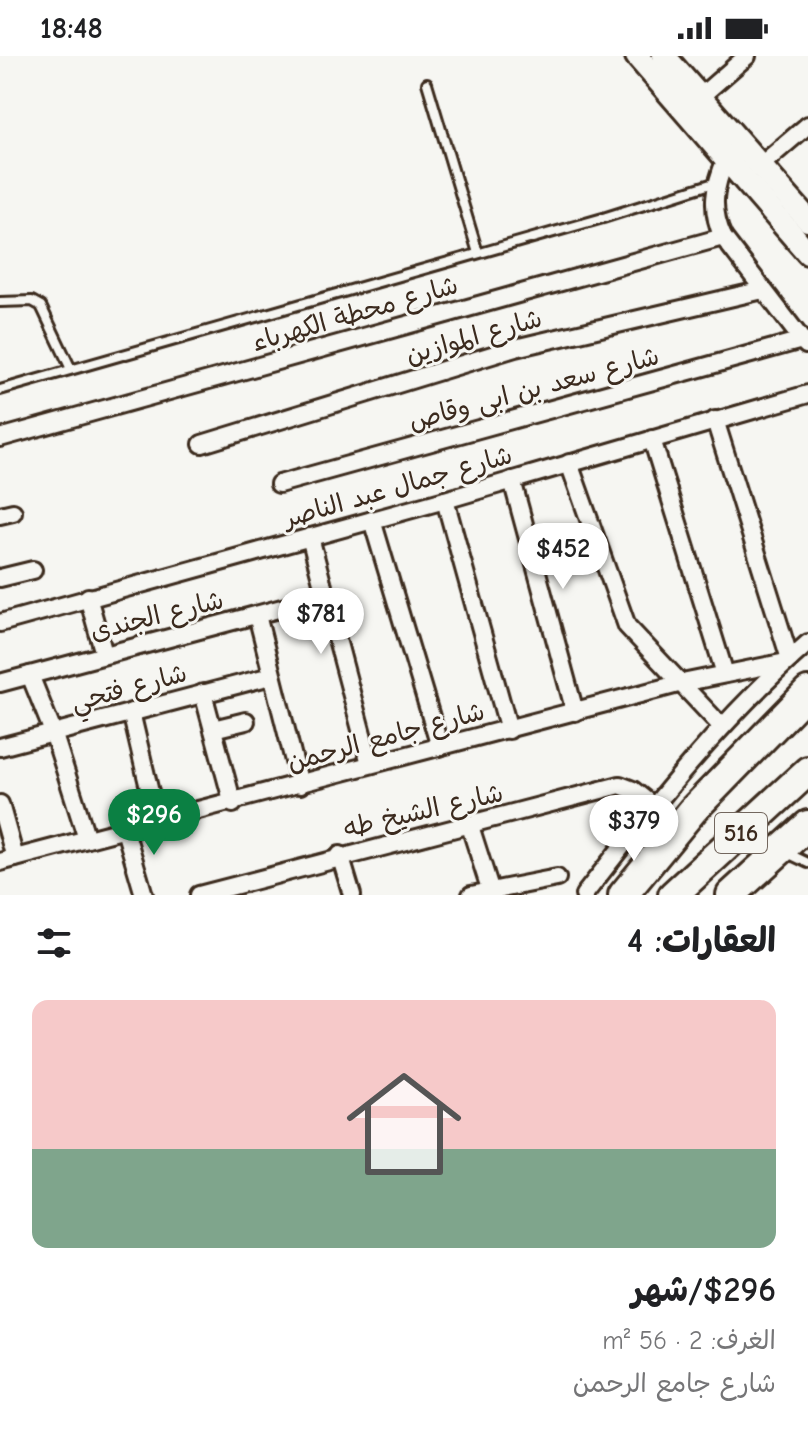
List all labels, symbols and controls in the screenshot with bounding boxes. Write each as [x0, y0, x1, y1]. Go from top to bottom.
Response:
text: 18:48 [40, 11, 103, 46]
street label: شارع محطة الكهرباء [248, 270, 462, 360]
street label: شارع الموازين [402, 303, 546, 373]
street label: شارع سعد بن ابى وقاص [406, 341, 663, 439]
street label: شارع جمال عبد الناصر [278, 440, 516, 536]
pin: $452 [516, 523, 610, 591]
text: $452 [536, 534, 590, 564]
street label: شارع الجندى [87, 585, 227, 649]
pin: $781 [274, 588, 368, 656]
text: $781 [296, 599, 346, 629]
street label: شارع فتحي [68, 658, 192, 725]
street label: شارع جامع الرحمن [284, 696, 489, 781]
street label: شارع الشيخ طه [340, 778, 507, 846]
pin: $296 [107, 789, 201, 857]
pin: $379 [587, 795, 681, 863]
text: $296 [126, 800, 182, 830]
text: $379 [607, 806, 661, 836]
road number: 516 [715, 813, 767, 853]
icon: filters [32, 921, 76, 965]
text: العقارات: 4 [627, 921, 776, 961]
icon: home [332, 1052, 476, 1196]
text: $296/شهر [632, 1270, 776, 1310]
text: الغرف: 2 · 56 m² [602, 1326, 776, 1356]
text: شارع جامع الرحمن [573, 1369, 776, 1399]

